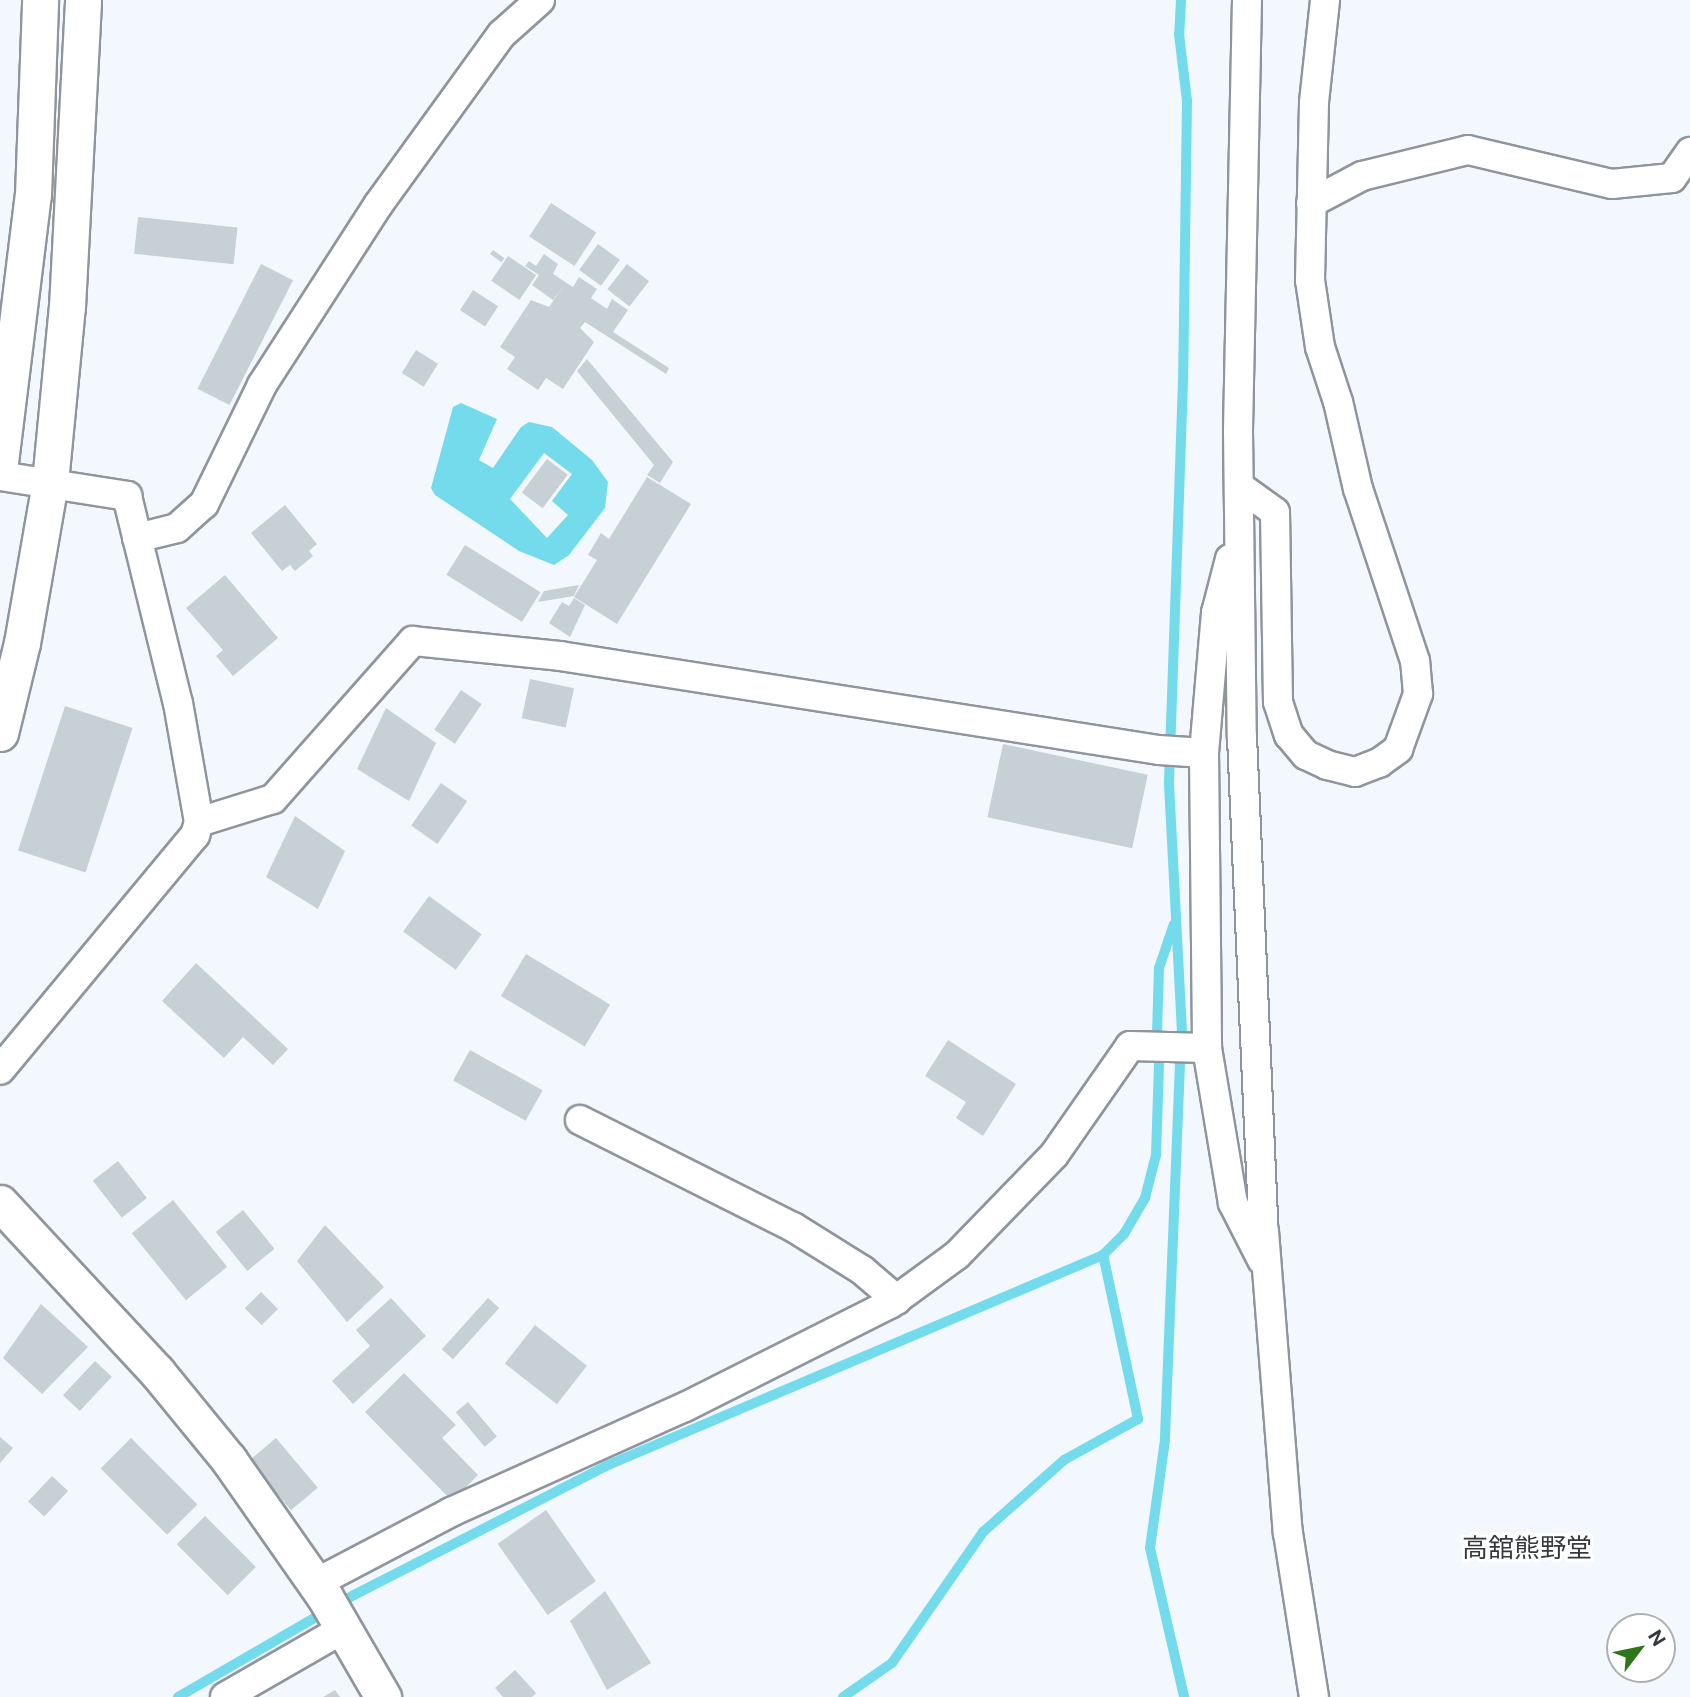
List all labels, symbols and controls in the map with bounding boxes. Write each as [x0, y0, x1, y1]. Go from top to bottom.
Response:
district label: 高舘熊野堂 [1462, 1532, 1592, 1564]
north arrow [1606, 1613, 1676, 1683]
text: N [1644, 1626, 1670, 1650]

